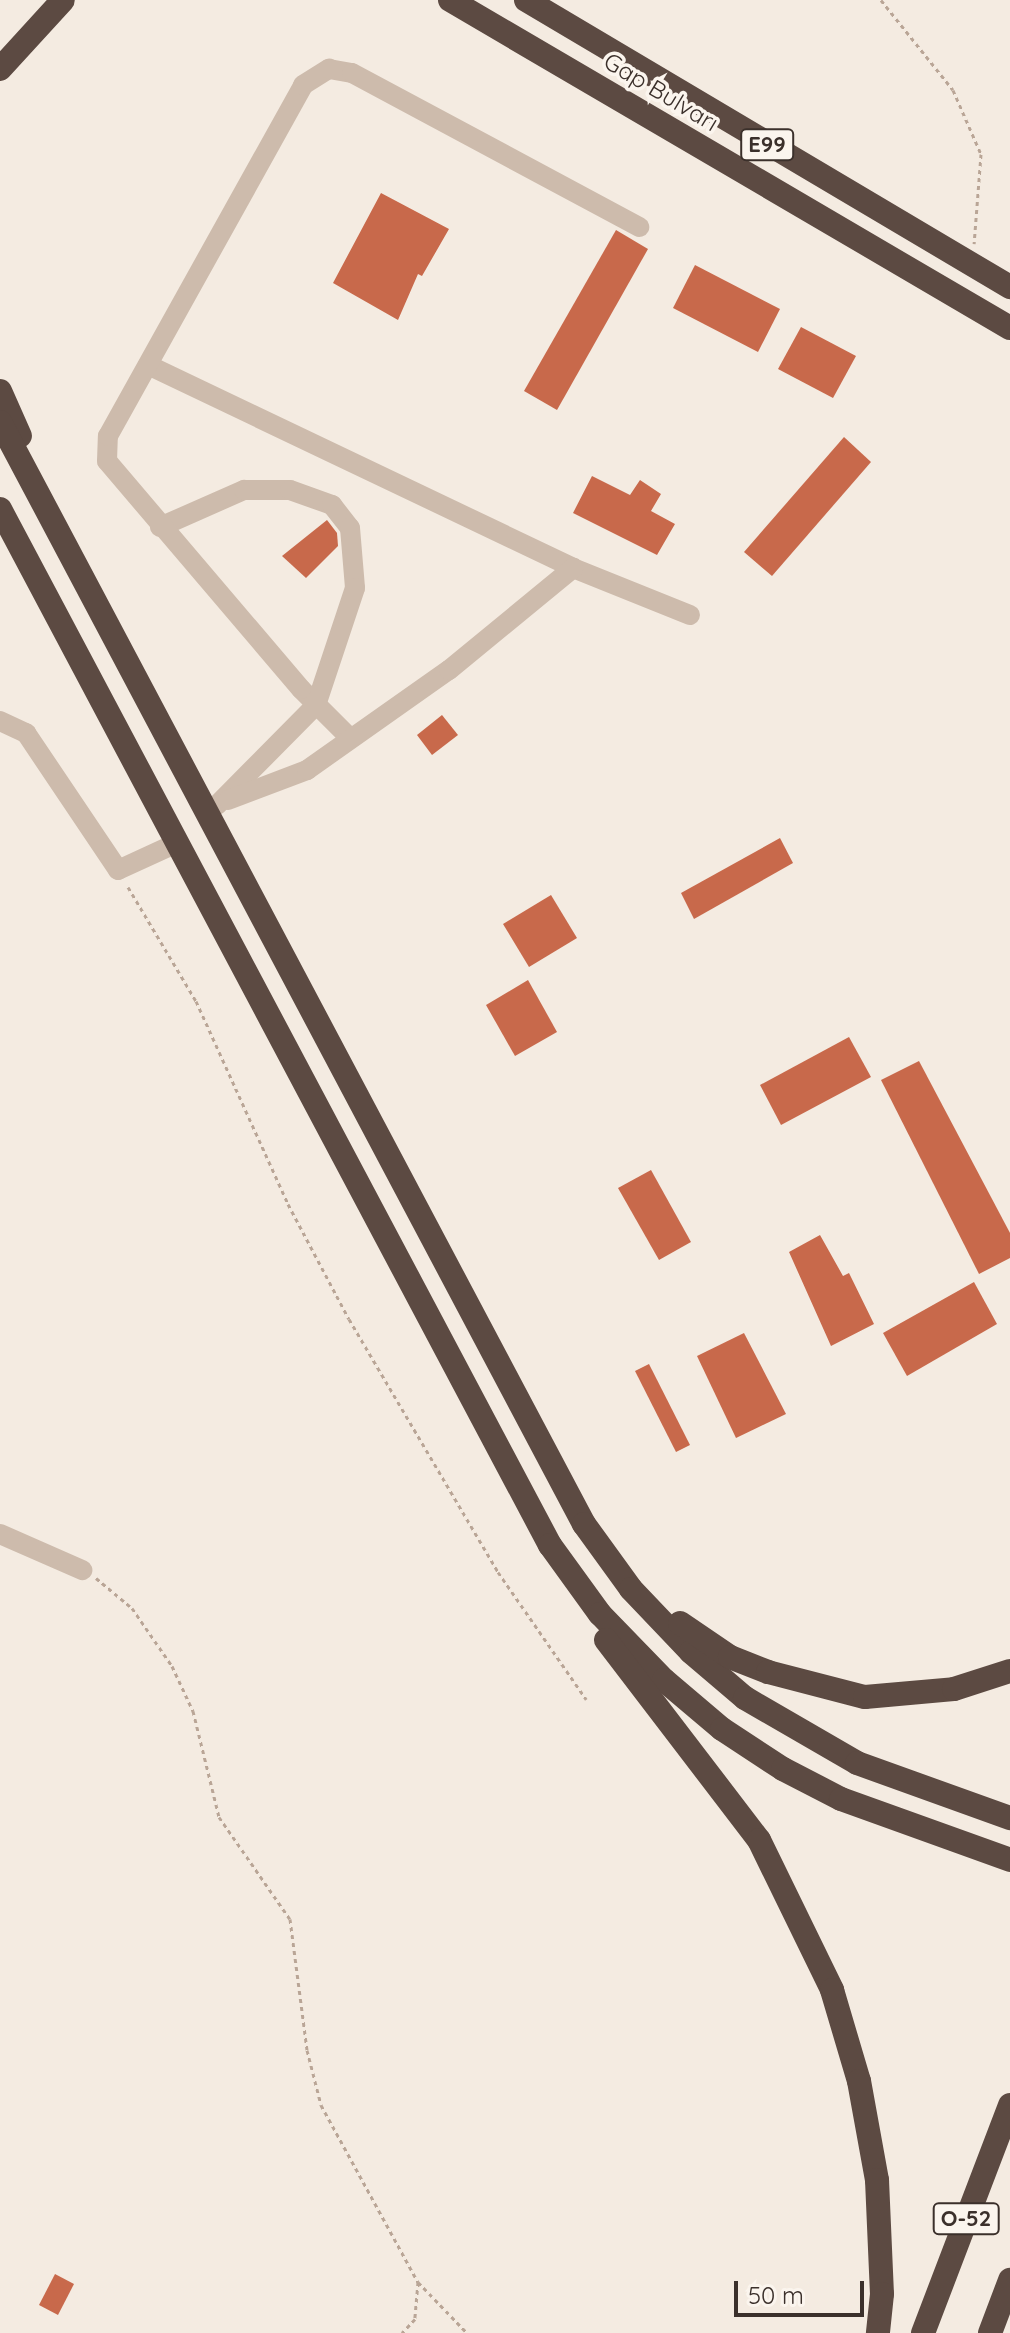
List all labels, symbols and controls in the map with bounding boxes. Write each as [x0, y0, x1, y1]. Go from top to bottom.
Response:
street label: Gap Bulvarı [599, 47, 723, 137]
road number: E99 [739, 127, 795, 163]
road number: O-52 [932, 2201, 1000, 2237]
scale bar [738, 2265, 868, 2315]
text: 50 m [748, 2280, 804, 2310]

